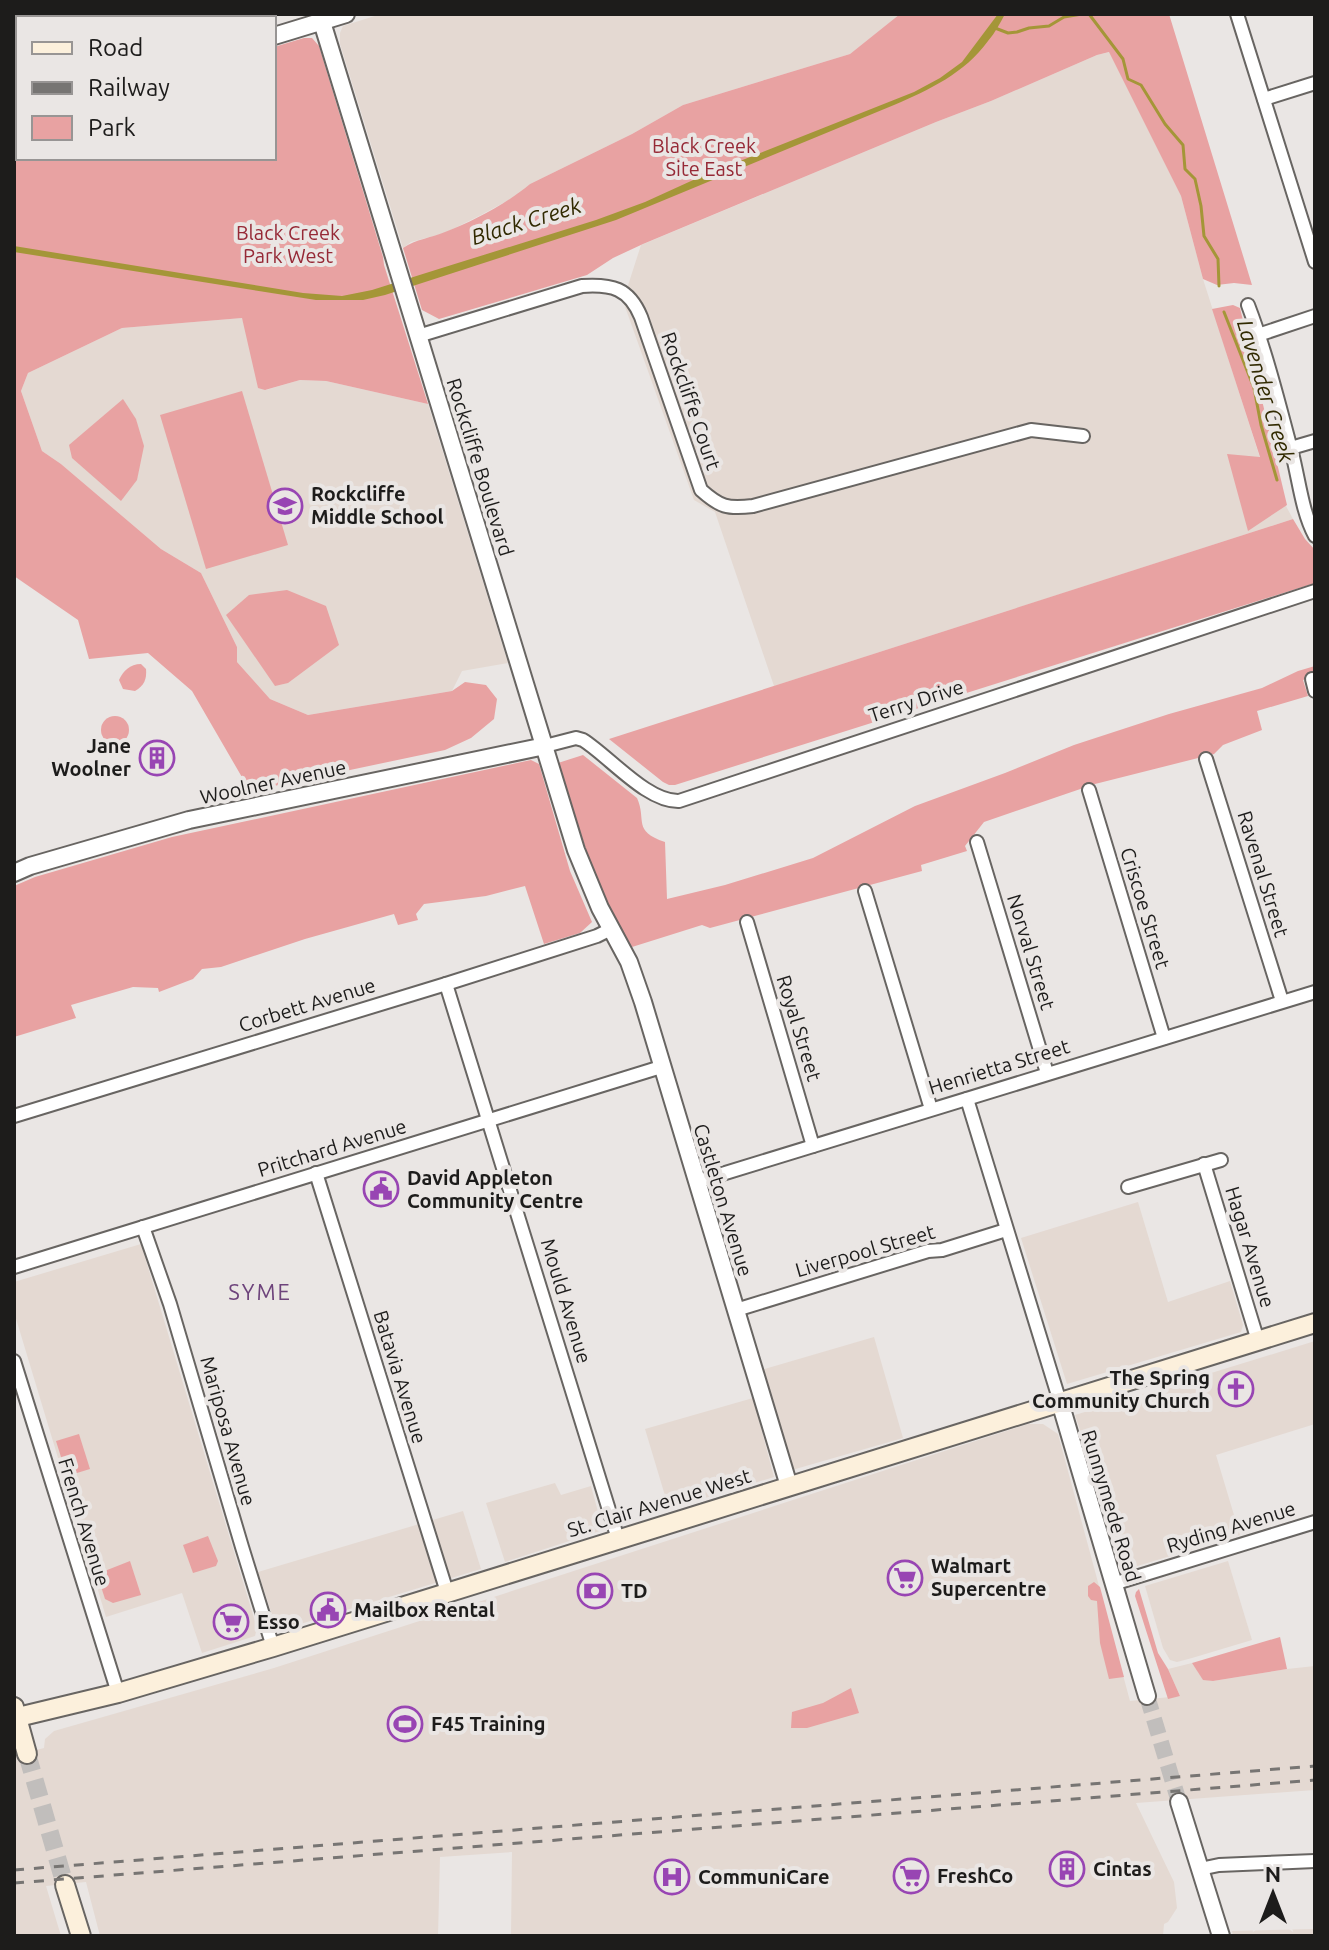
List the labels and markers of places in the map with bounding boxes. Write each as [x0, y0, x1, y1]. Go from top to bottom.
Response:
place label: Rockcliffe Middle School [311, 482, 444, 528]
school or university icon: Rockcliffe Middle School [266, 487, 304, 525]
place label: Jane Woolner [51, 734, 132, 780]
building icon: Jane Woolner [138, 739, 176, 777]
place label: David Appleton Community Centre [407, 1166, 583, 1212]
public building icon: David Appleton Community Centre [362, 1170, 400, 1208]
place label: The Spring Community Church [1032, 1366, 1210, 1412]
church icon: The Spring Community Church [1217, 1370, 1255, 1408]
place label: Walmart Supercentre [931, 1554, 1046, 1600]
supermarket icon: Walmart Supercentre [886, 1559, 924, 1597]
bank icon: TD [576, 1572, 614, 1610]
place label: TD [621, 1579, 648, 1602]
public building icon: Mailbox Rental [309, 1591, 347, 1629]
place label: Mailbox Rental [354, 1598, 495, 1621]
supermarket icon: Esso [212, 1603, 250, 1641]
place label: Esso [257, 1610, 300, 1633]
sports icon: F45 Training [386, 1705, 424, 1743]
place label: F45 Training [431, 1712, 546, 1735]
building icon: Cintas [1048, 1850, 1086, 1888]
supermarket icon: FreshCo [892, 1857, 930, 1895]
place label: Cintas [1093, 1857, 1152, 1880]
hospital icon: CommuniCare [653, 1858, 691, 1896]
place label: FreshCo [937, 1864, 1013, 1887]
place label: CommuniCare [698, 1865, 829, 1888]

